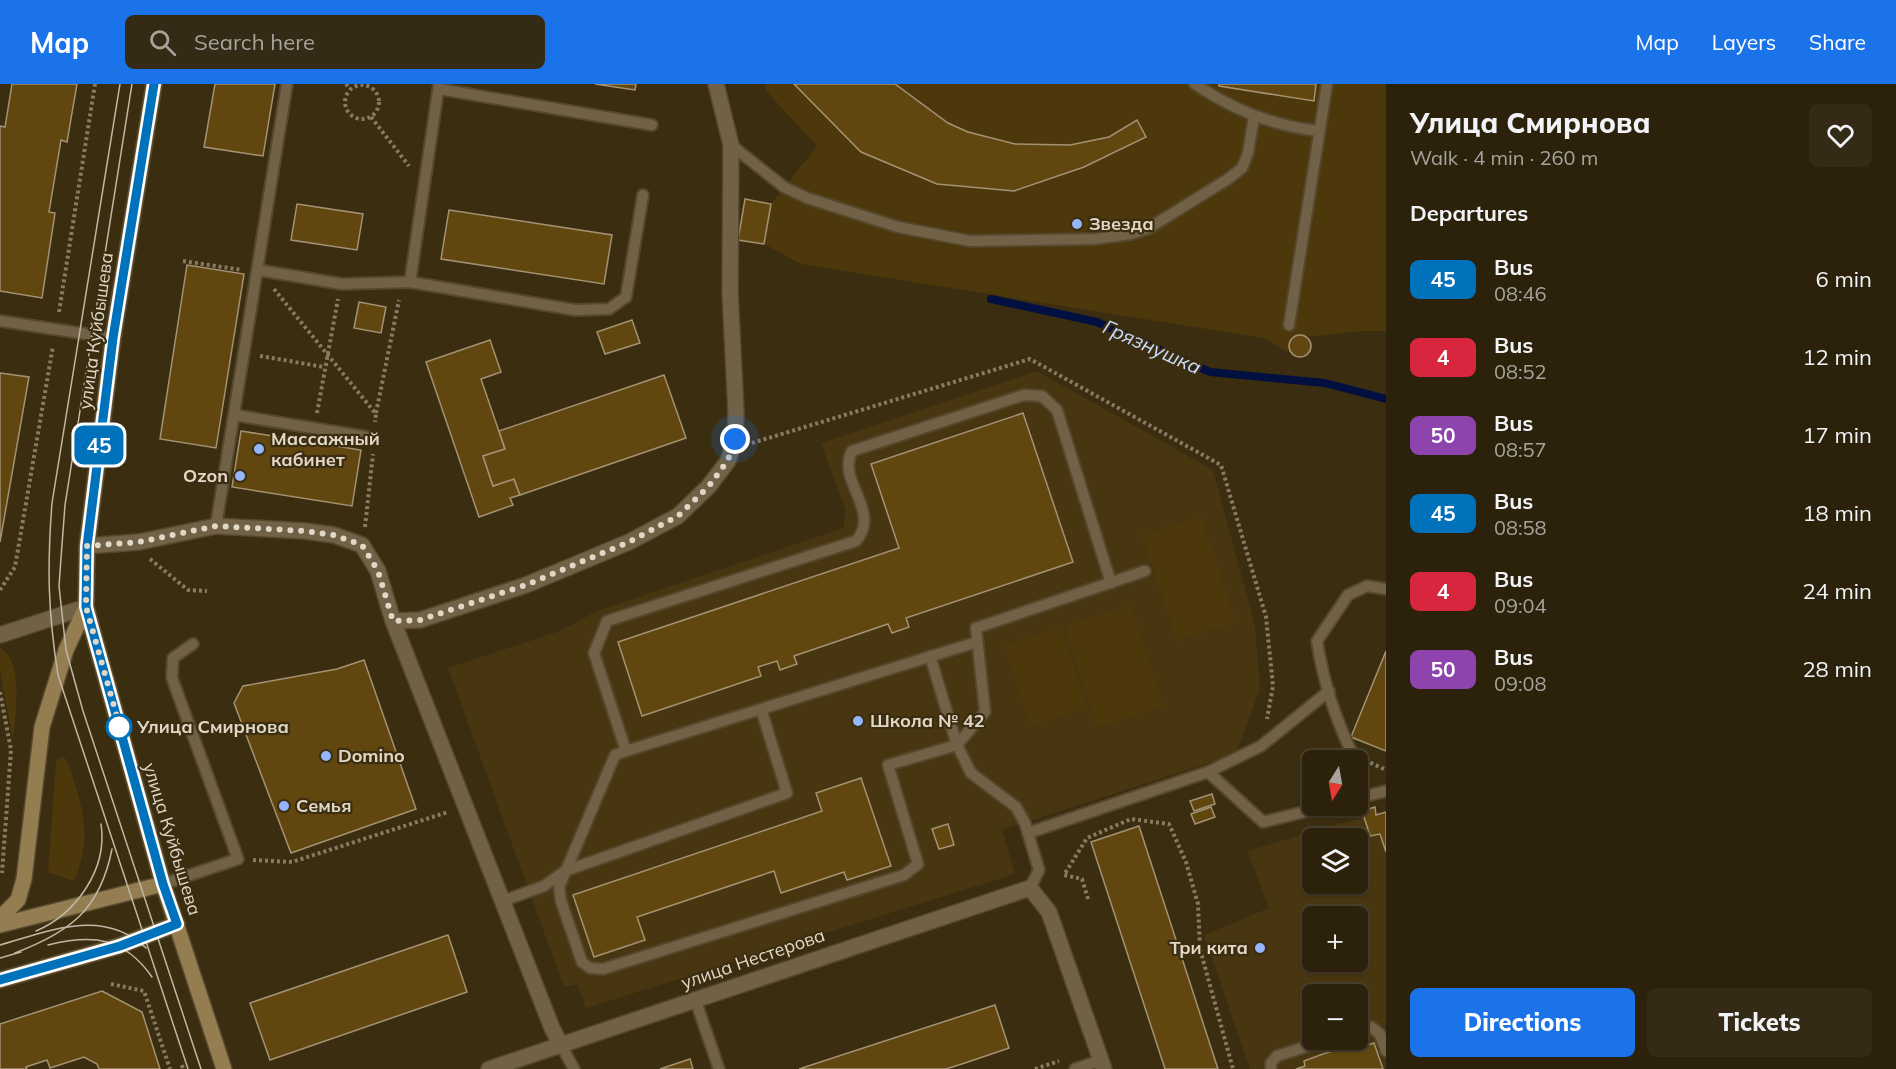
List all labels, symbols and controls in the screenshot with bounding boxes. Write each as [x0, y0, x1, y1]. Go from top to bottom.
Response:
search box [125, 15, 545, 69]
text: Map [30, 25, 89, 60]
icon: search [146, 26, 179, 59]
text: Search here [194, 28, 315, 56]
text: Map [1636, 29, 1679, 55]
text: Layers [1712, 29, 1776, 55]
text: Share [1809, 29, 1866, 55]
button: heart [1809, 104, 1872, 167]
text: Улица Смирнова [1410, 105, 1651, 140]
text: Walk · 4 min · 260 m [1410, 145, 1598, 170]
text: Departures [1410, 199, 1528, 227]
place label: Звезда [1089, 212, 1154, 235]
marker: Звезда [1070, 217, 1084, 231]
street label: улица Куйбышева [73, 251, 118, 411]
text: Bus [1494, 253, 1533, 281]
text: 6 min [1816, 265, 1872, 293]
text: 45 [1430, 266, 1456, 292]
text: 08:46 [1494, 281, 1547, 306]
water label: Грязнушка [1099, 314, 1205, 379]
text: Bus [1494, 331, 1533, 359]
text: 12 min [1802, 343, 1872, 371]
text: 4 [1437, 344, 1449, 370]
text: 08:52 [1494, 359, 1547, 384]
text: Bus [1494, 409, 1533, 437]
text: 17 min [1802, 421, 1872, 449]
text: 50 [1430, 422, 1456, 448]
your location [720, 424, 750, 454]
line badge: 45 [72, 426, 126, 464]
place label: Массажный кабинет [271, 427, 380, 471]
text: 45 [86, 432, 112, 458]
text: 08:57 [1494, 437, 1547, 462]
marker: Массажный кабинет [252, 442, 266, 456]
place label: Ozon [183, 464, 228, 487]
marker: Ozon [233, 469, 247, 483]
text: Bus [1494, 487, 1533, 515]
text: 18 min [1802, 499, 1872, 527]
text: 45 [1430, 500, 1456, 526]
text: 08:58 [1494, 515, 1547, 540]
text: Bus [1494, 565, 1533, 593]
text: 24 min [1802, 577, 1872, 605]
text: 4 [1437, 578, 1449, 604]
text: 09:04 [1494, 593, 1547, 618]
text: Bus [1494, 643, 1533, 671]
text: 28 min [1802, 655, 1872, 683]
text: 50 [1430, 656, 1456, 682]
text: 09:08 [1494, 671, 1547, 696]
place label: Школа № 42 [870, 709, 985, 732]
marker: Улица Смирнова [106, 714, 132, 740]
marker: Школа № 42 [851, 714, 865, 728]
place label: Улица Смирнова [136, 715, 289, 738]
place label: Domino [338, 744, 405, 767]
marker: Domino [319, 749, 333, 763]
north arrow [1302, 750, 1368, 816]
map controls [1302, 750, 1368, 1050]
street label: улица Куйбышева [138, 760, 207, 918]
place label: Семья [296, 794, 351, 817]
marker: Семья [277, 799, 291, 813]
button: layers [1302, 828, 1368, 894]
button: + [1302, 906, 1368, 972]
street label: улица Нестерова [678, 923, 828, 994]
place label: Три кита [1169, 936, 1248, 959]
marker: Три кита [1253, 941, 1267, 955]
button: − [1302, 984, 1368, 1050]
button: Directions [1410, 988, 1635, 1057]
button: Tickets [1647, 988, 1872, 1057]

